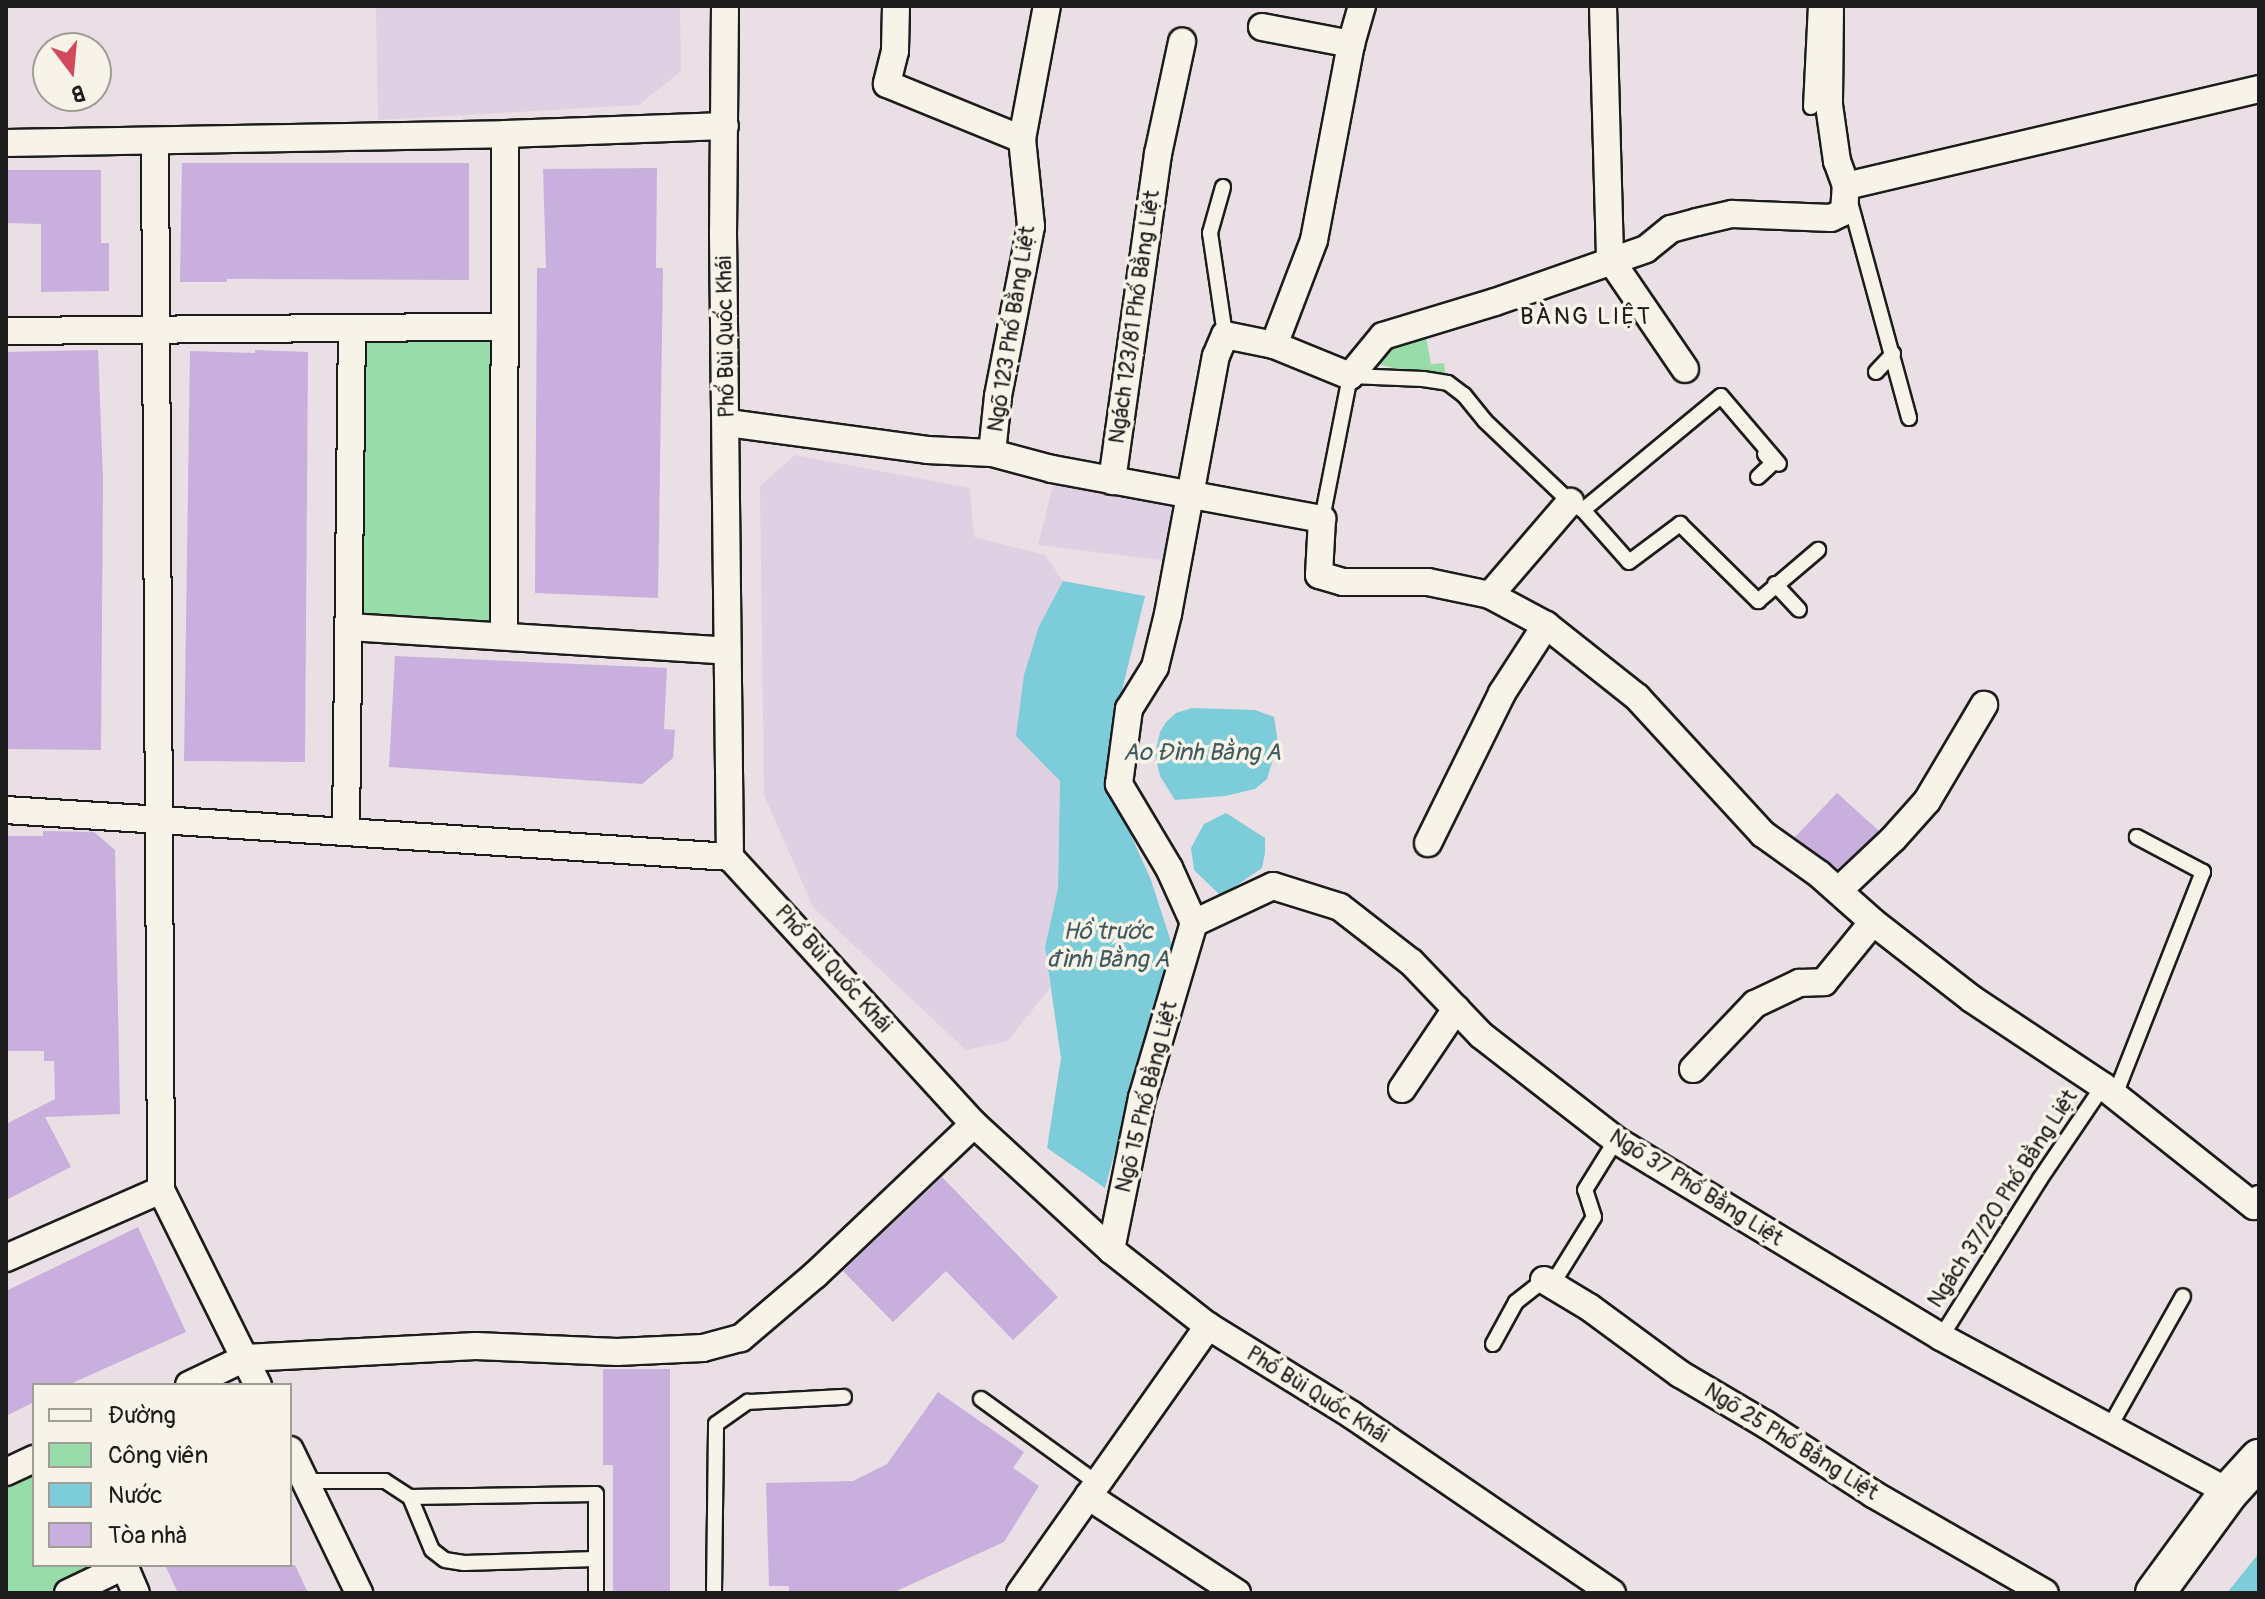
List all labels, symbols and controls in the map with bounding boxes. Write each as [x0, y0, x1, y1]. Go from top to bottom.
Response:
north arrow [32, 32, 112, 112]
text: B [68, 78, 88, 108]
street label: Ngách 123/81 Phố Bằng Liệt [1104, 189, 1166, 445]
street label: Ngõ 123 Phố Bằng Liệt [983, 224, 1041, 434]
street label: Phố Bùi Quốc Khái [711, 256, 741, 418]
district label: BÀNG LIỆT [1520, 303, 1652, 331]
water label: Ao Đình Bằng A [1123, 739, 1281, 767]
street label: Phố Bùi Quốc Khái [769, 900, 897, 1038]
water label: Hồ trước đình Bằng A [1047, 918, 1169, 974]
street label: Ngõ 15 Phố Bằng Liệt [1110, 999, 1184, 1195]
street label: Ngách 37/20 Phố Bằng Liệt [1923, 1085, 2083, 1313]
street label: Ngõ 37 Phố Bằng Liệt [1604, 1124, 1788, 1252]
street label: Phố Bùi Quốc Khái [1241, 1341, 1393, 1449]
street label: Ngõ 25 Phố Bằng Liệt [1699, 1378, 1883, 1506]
legend [32, 1383, 292, 1567]
text: Đường [108, 1401, 176, 1430]
text: Công viên [108, 1441, 208, 1470]
text: Nước [108, 1481, 162, 1510]
text: Tòa nhà [108, 1521, 187, 1550]

